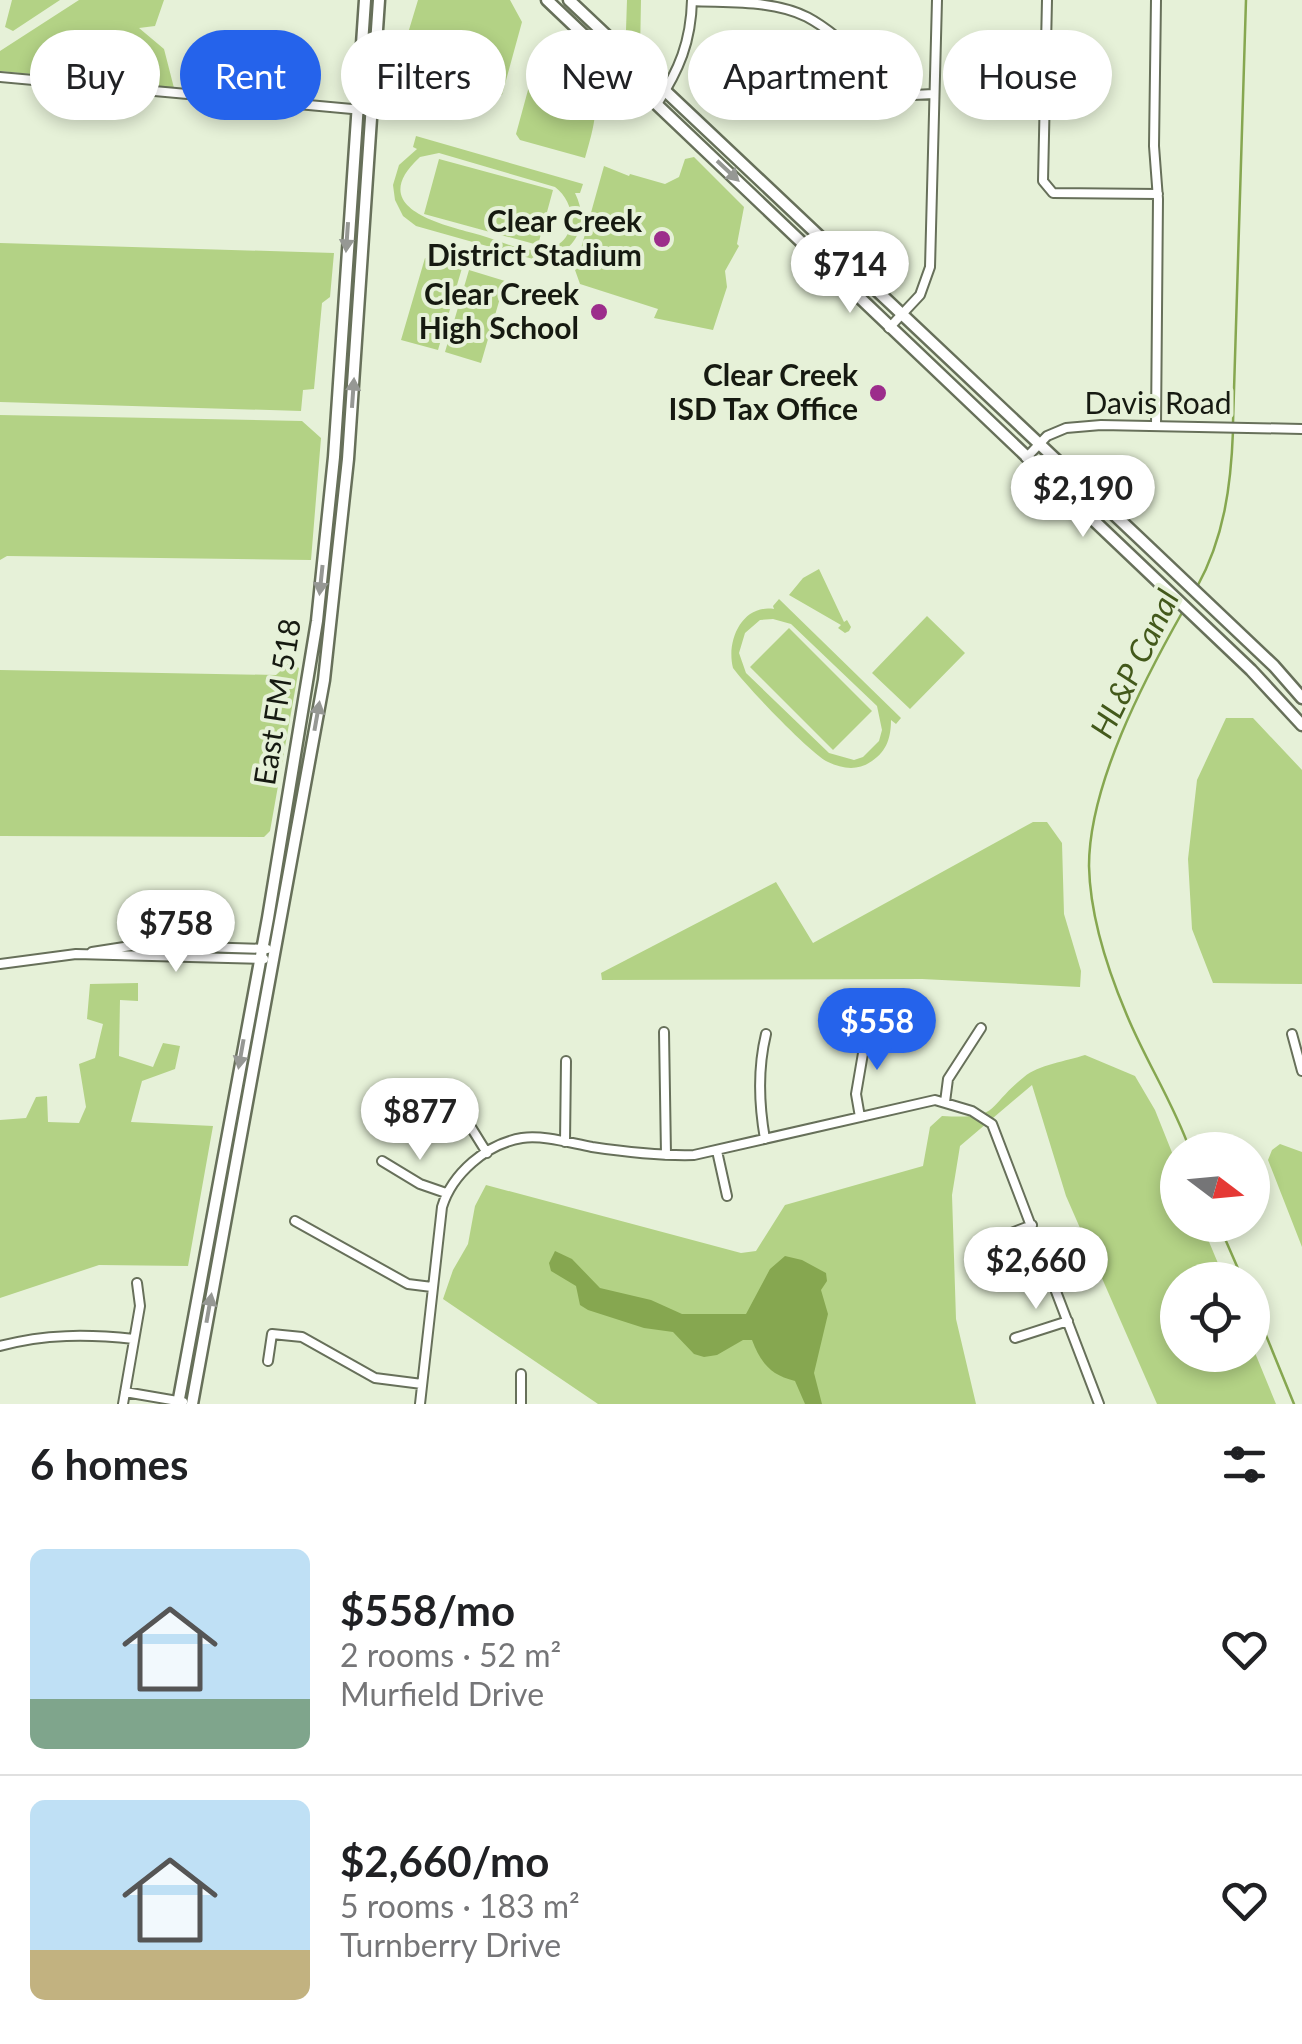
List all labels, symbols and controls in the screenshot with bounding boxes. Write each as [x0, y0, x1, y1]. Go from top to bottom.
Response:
chip: Buy [30, 30, 160, 120]
chip: Rent [180, 30, 321, 120]
chip: Filters [341, 30, 506, 120]
chip: New [526, 30, 668, 120]
chip: Apartment [688, 30, 923, 120]
chip: House [943, 30, 1112, 120]
one-way arrow [716, 159, 740, 182]
place label: Clear Creek District Stadium [427, 202, 643, 272]
one-way arrow [339, 221, 355, 253]
marker: Clear Creek District Stadium [651, 228, 673, 250]
pin: $714 [791, 231, 909, 316]
text: $714 [813, 244, 887, 283]
place label: Clear Creek High School [419, 275, 580, 345]
marker: Clear Creek High School [588, 301, 610, 323]
place label: Clear Creek ISD Tax Office [669, 356, 859, 426]
one-way arrow [345, 377, 361, 409]
marker: Clear Creek ISD Tax Office [867, 382, 889, 404]
street label: Davis Road [1085, 384, 1231, 420]
pin: $2,190 [1002, 455, 1164, 540]
text: $2,190 [1033, 468, 1133, 507]
one-way arrow [313, 565, 329, 596]
water label: HL&P Canal [1081, 583, 1186, 744]
street label: East FM 518 [245, 616, 307, 788]
one-way arrow [310, 700, 325, 732]
pin: $758 [117, 890, 235, 975]
text: $758 [139, 903, 213, 942]
pin: $558 [818, 988, 936, 1073]
text: $558 [840, 1001, 914, 1040]
one-way arrow [233, 1039, 248, 1071]
pin: $877 [361, 1078, 479, 1163]
text: $877 [383, 1091, 457, 1130]
north arrow [1160, 1132, 1270, 1242]
map controls [1160, 1132, 1270, 1372]
pin: $2,660 [955, 1227, 1117, 1312]
text: $2,660 [986, 1240, 1086, 1279]
button: locate [1160, 1262, 1270, 1372]
one-way arrow [202, 1292, 217, 1323]
icon: filters [1217, 1437, 1272, 1492]
text: 6 homes [30, 1439, 188, 1489]
text: $558/mo [340, 1585, 515, 1635]
icon: home [110, 1589, 230, 1709]
icon: heart [1217, 1622, 1272, 1677]
text: 2 rooms · 52 m² [340, 1635, 561, 1674]
text: Murfield Drive [340, 1674, 544, 1713]
text: $2,660/mo [340, 1836, 549, 1886]
icon: home [110, 1840, 230, 1960]
icon: heart [1217, 1873, 1272, 1928]
text: 5 rooms · 183 m² [340, 1886, 580, 1925]
text: Turnberry Drive [340, 1925, 561, 1964]

